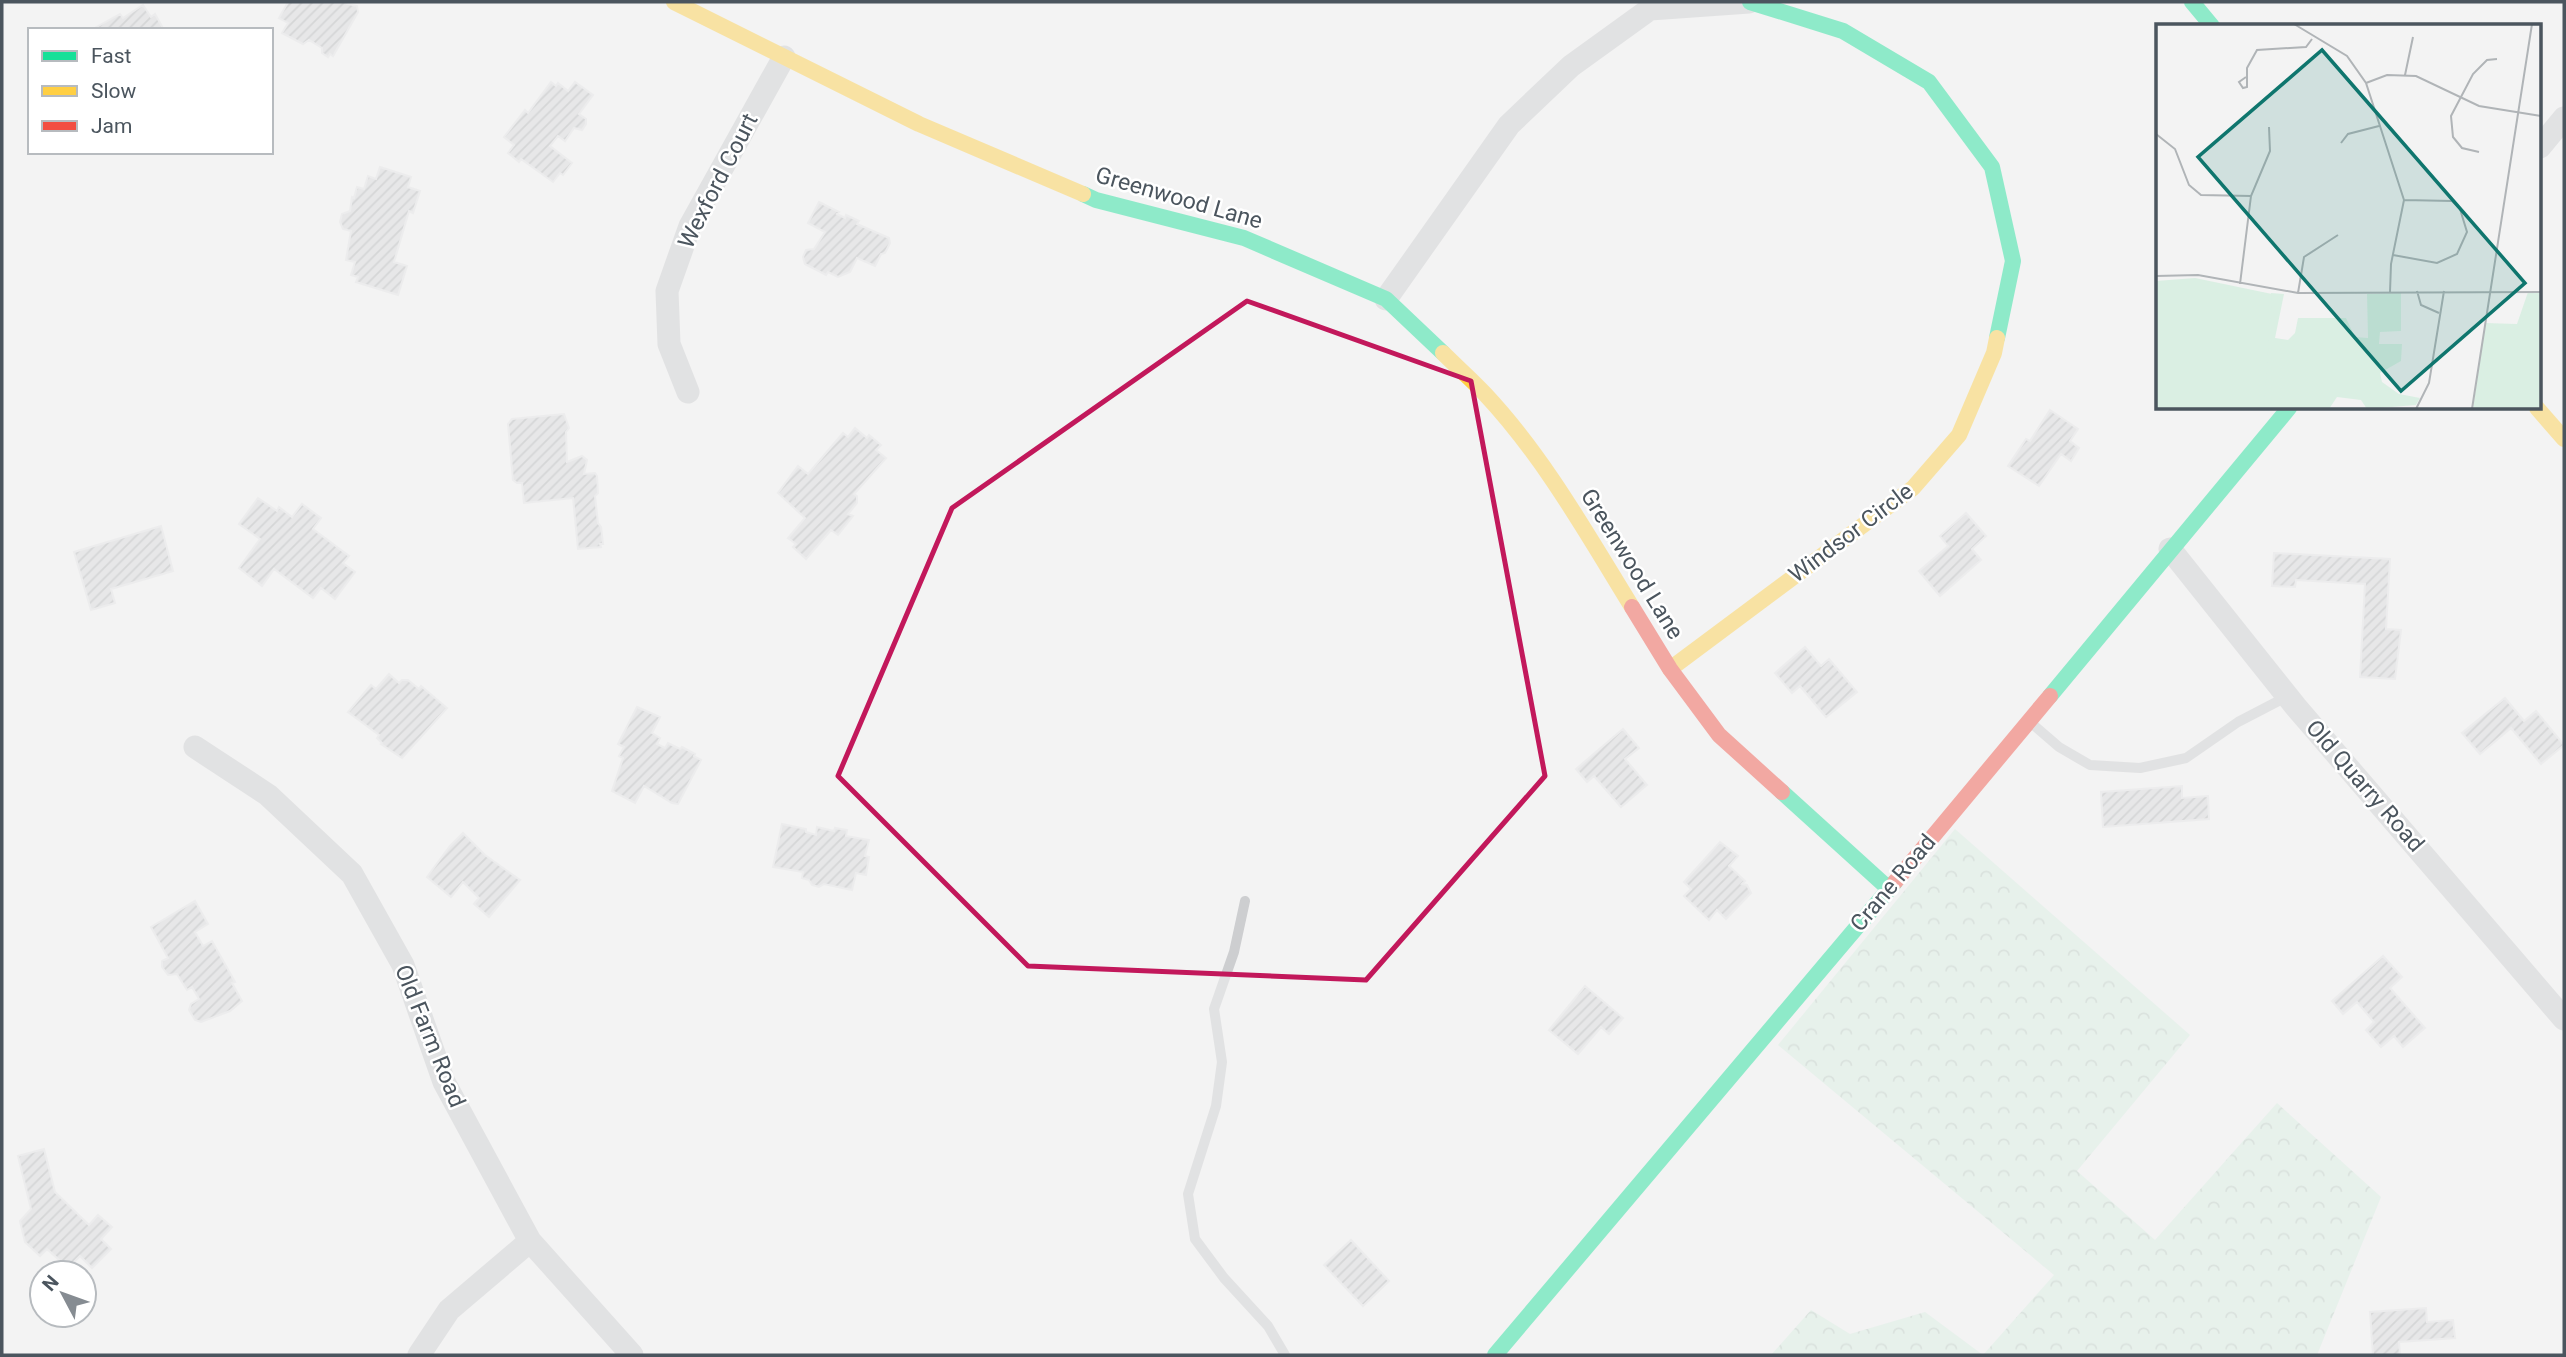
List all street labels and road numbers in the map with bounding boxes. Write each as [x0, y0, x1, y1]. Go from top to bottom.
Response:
street label: Wexford Court [672, 109, 764, 253]
street label: Greenwood Lane [1092, 161, 1266, 235]
street label: Windsor Circle [1784, 478, 1918, 588]
street label: Greenwood Lane [1575, 484, 1689, 644]
street label: Old Quarry Road [2300, 714, 2430, 858]
street label: Crane Road [1845, 829, 1941, 937]
street label: Old Farm Road [389, 961, 471, 1111]

